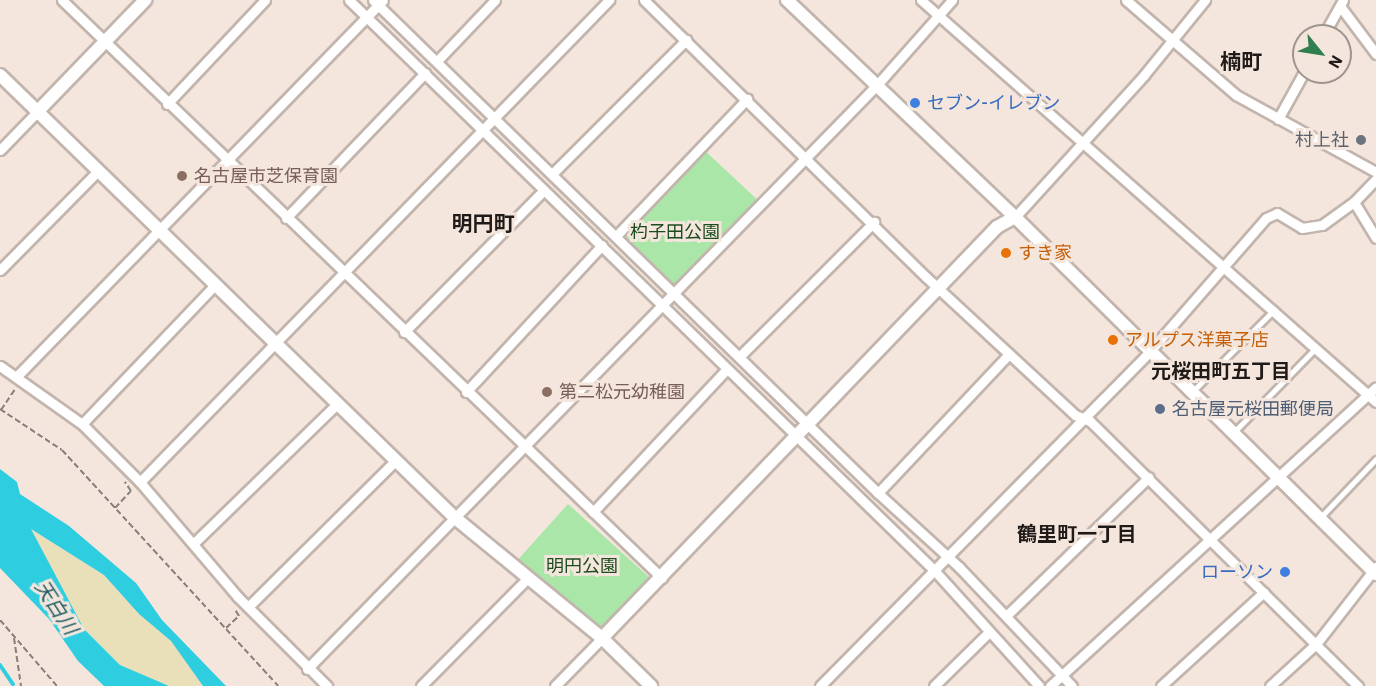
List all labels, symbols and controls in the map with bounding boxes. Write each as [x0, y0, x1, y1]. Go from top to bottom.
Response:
north arrow [1292, 24, 1352, 84]
district label: 楠町 [1220, 48, 1262, 74]
text: N [1324, 52, 1347, 72]
place label: セブン-イレブン [927, 92, 1060, 114]
marker: セブン-イレブン [908, 96, 922, 110]
place label: 村上社 [1295, 129, 1349, 151]
marker: 村上社 [1354, 133, 1368, 147]
place label: 名古屋市芝保育園 [194, 165, 338, 187]
marker: 名古屋市芝保育園 [175, 169, 189, 183]
district label: 明円町 [452, 210, 514, 236]
park label: 杓子田公園 [630, 221, 720, 243]
place label: すき家 [1018, 242, 1072, 264]
marker: すき家 [999, 246, 1013, 260]
place label: アルプス洋菓子店 [1125, 329, 1269, 351]
marker: アルプス洋菓子店 [1106, 333, 1120, 347]
district label: 元桜田町五丁目 [1151, 358, 1291, 382]
place label: 第二松元幼稚園 [559, 381, 685, 403]
marker: 第二松元幼稚園 [540, 385, 554, 399]
place label: 名古屋元桜田郵便局 [1172, 398, 1334, 420]
marker: 名古屋元桜田郵便局 [1153, 402, 1167, 416]
district label: 鶴里町一丁目 [1017, 521, 1137, 545]
park label: 明円公園 [546, 555, 618, 577]
place label: ローソン [1201, 561, 1273, 583]
marker: ローソン [1278, 565, 1292, 579]
water label: 天白川 [31, 575, 83, 639]

